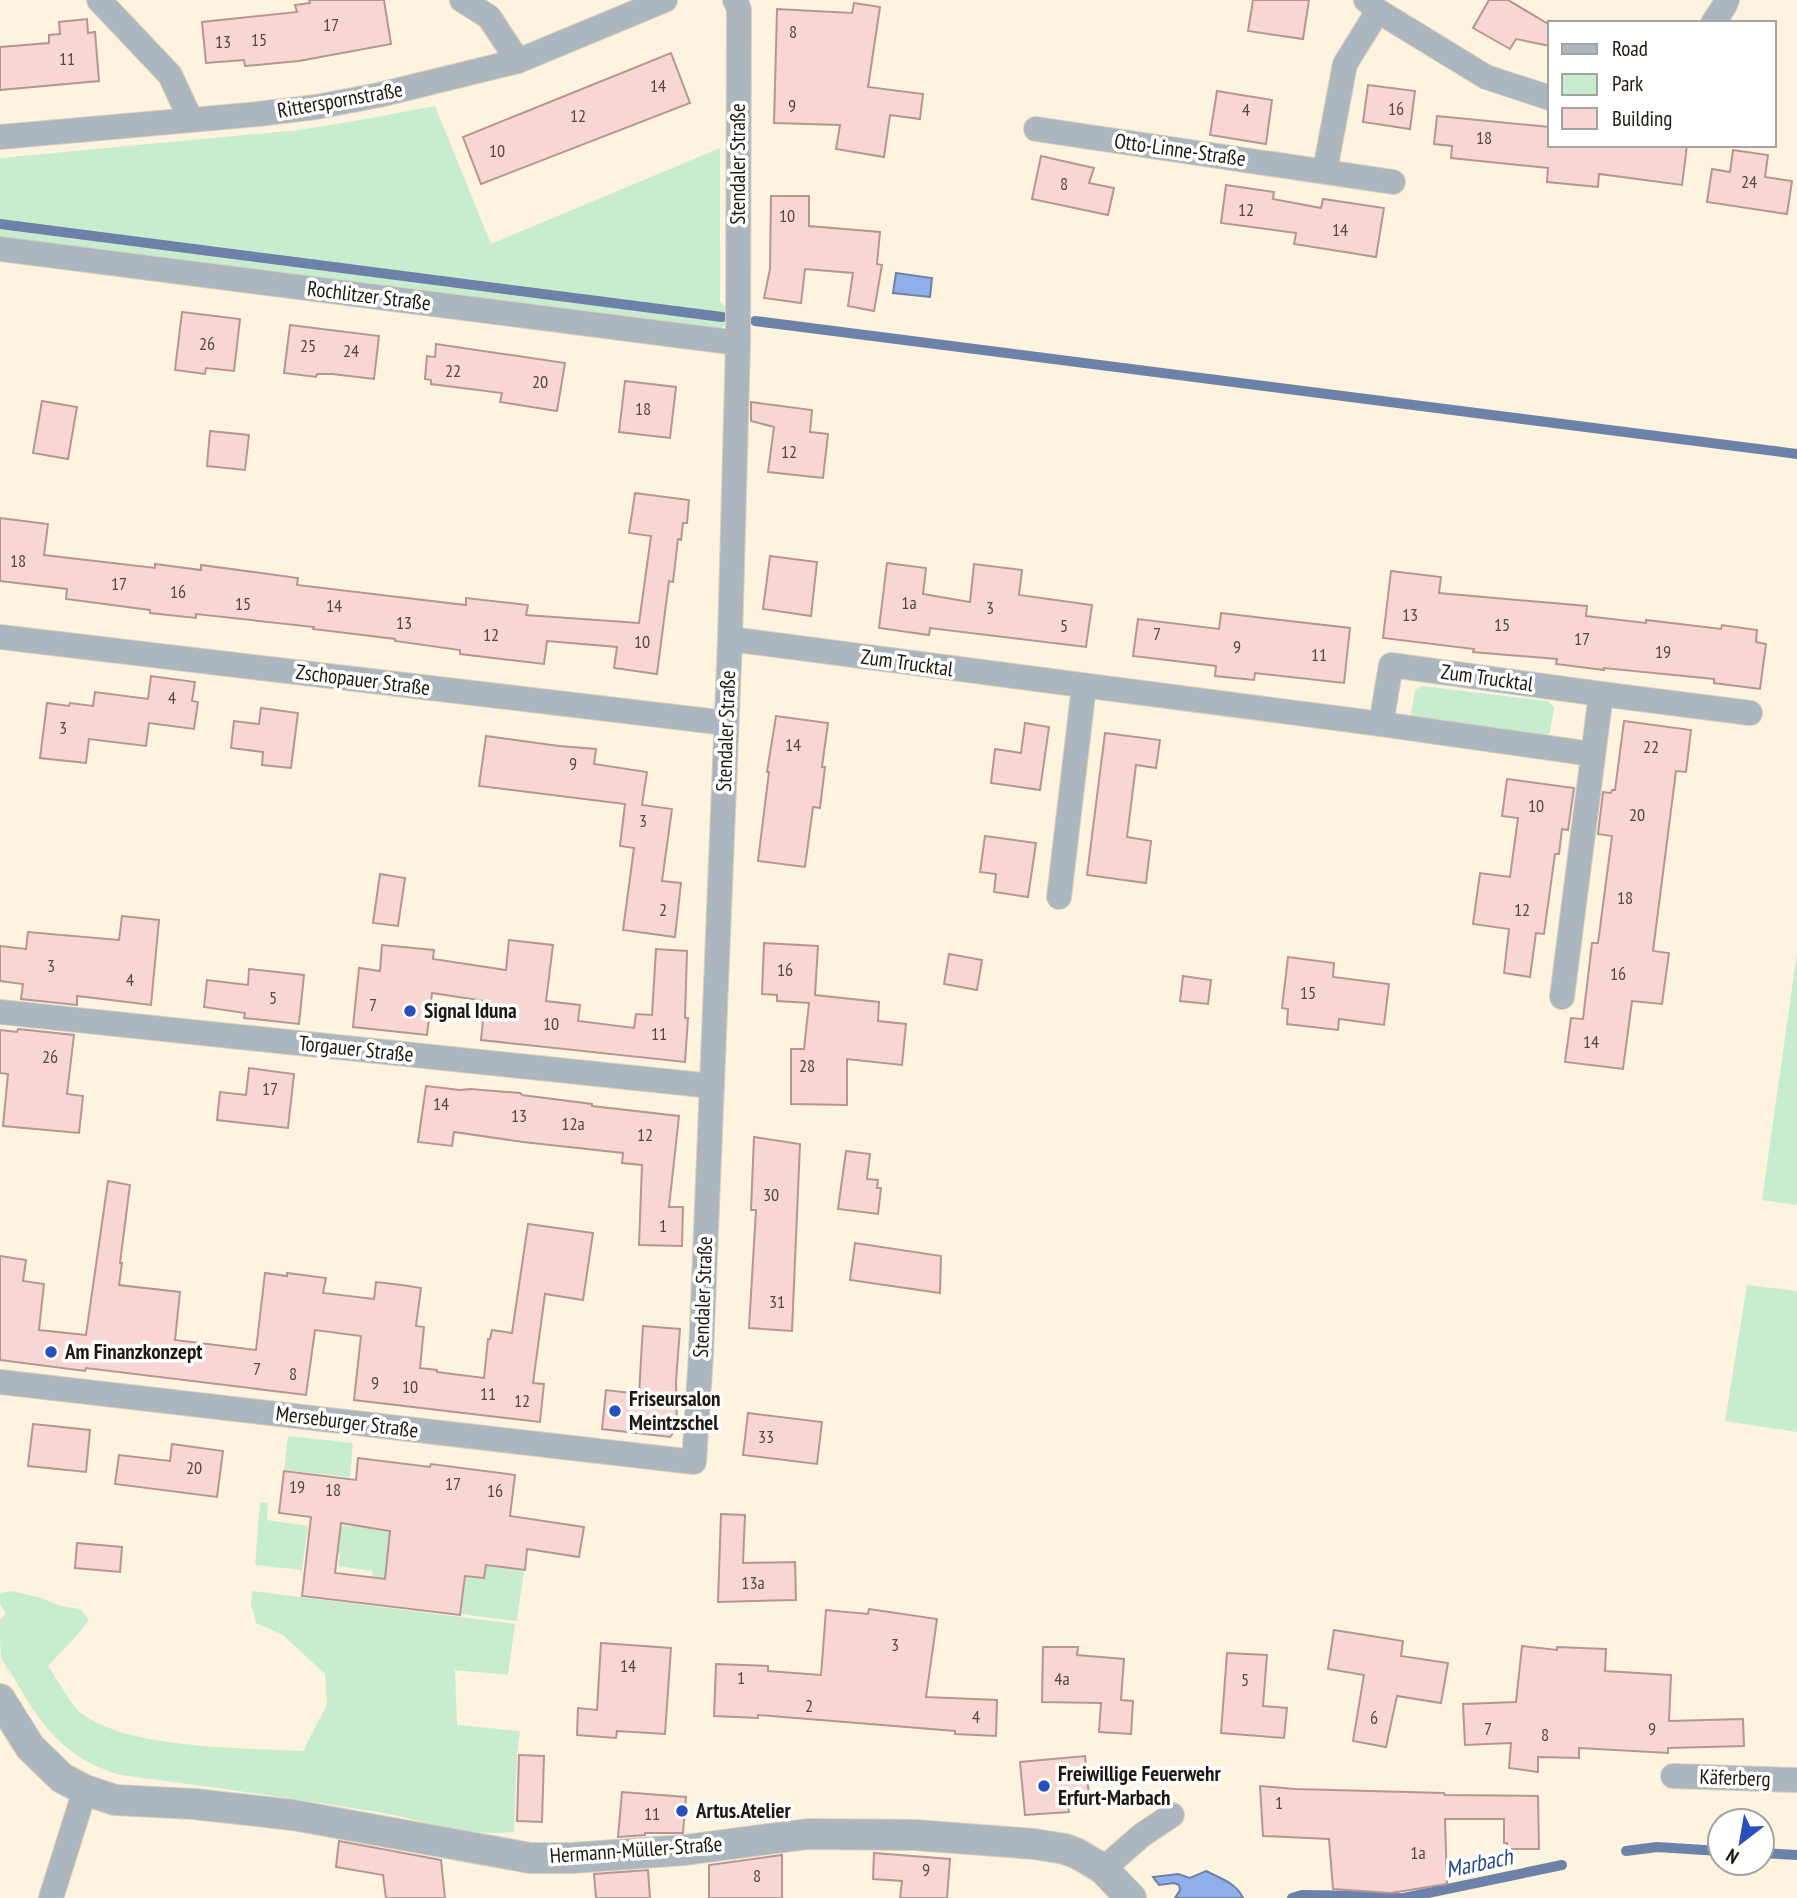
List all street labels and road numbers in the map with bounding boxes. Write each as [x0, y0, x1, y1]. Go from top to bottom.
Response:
street label: Ritterspornstraße [275, 75, 405, 124]
street label: Stendaler Straße [724, 103, 751, 225]
street label: Otto-Linne-Straße [1113, 127, 1248, 172]
street label: Rochlitzer Straße [306, 275, 432, 316]
street label: Zum Trucktal [859, 643, 955, 682]
street label: Zschopauer Straße [294, 658, 432, 701]
street label: Zum Trucktal [1439, 658, 1535, 697]
street label: Stendaler Straße [710, 670, 741, 792]
street label: Torgauer Straße [297, 1029, 415, 1068]
street label: Stendaler Straße [687, 1236, 718, 1358]
street label: Merseburger Straße [274, 1399, 420, 1444]
street label: Käferberg [1699, 1763, 1771, 1792]
street label: Hermann-Müller-Straße [549, 1830, 723, 1869]

